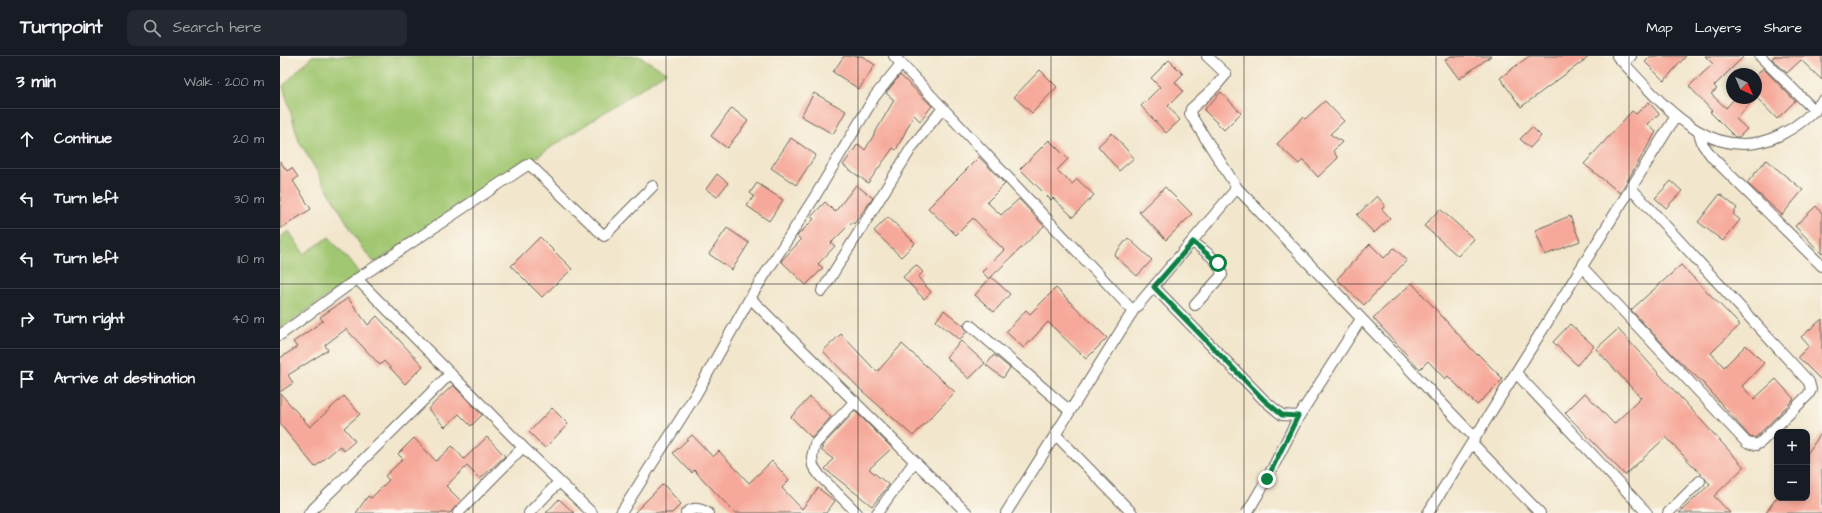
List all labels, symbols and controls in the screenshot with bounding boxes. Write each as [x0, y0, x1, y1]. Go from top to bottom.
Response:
search box [127, 10, 407, 46]
text: Turnpoint [20, 14, 103, 41]
icon: search [141, 17, 163, 39]
text: Search here [173, 17, 261, 38]
text: Map [1646, 18, 1673, 38]
text: Layers [1695, 18, 1742, 38]
text: Share [1764, 18, 1802, 38]
north arrow [1726, 68, 1762, 104]
text: 3 min [16, 70, 56, 94]
text: Walk · 200 m [184, 73, 264, 91]
icon: ahead [16, 128, 38, 150]
text: Continue [54, 128, 112, 149]
text: 20 m [233, 130, 264, 148]
icon: left [16, 188, 38, 210]
text: Turn left [54, 188, 118, 209]
text: 30 m [234, 190, 264, 208]
icon: left [16, 248, 38, 270]
text: Turn left [54, 248, 118, 269]
text: 110 m [237, 250, 264, 268]
route start [1209, 254, 1227, 272]
icon: right [16, 308, 38, 330]
text: Turn right [54, 308, 125, 329]
text: 40 m [232, 310, 264, 328]
icon: arrive [16, 368, 38, 390]
text: Arrive at destination [54, 368, 195, 389]
map controls [1774, 429, 1810, 501]
button: + [1774, 429, 1810, 465]
button: − [1774, 465, 1810, 501]
route end [1258, 470, 1276, 488]

